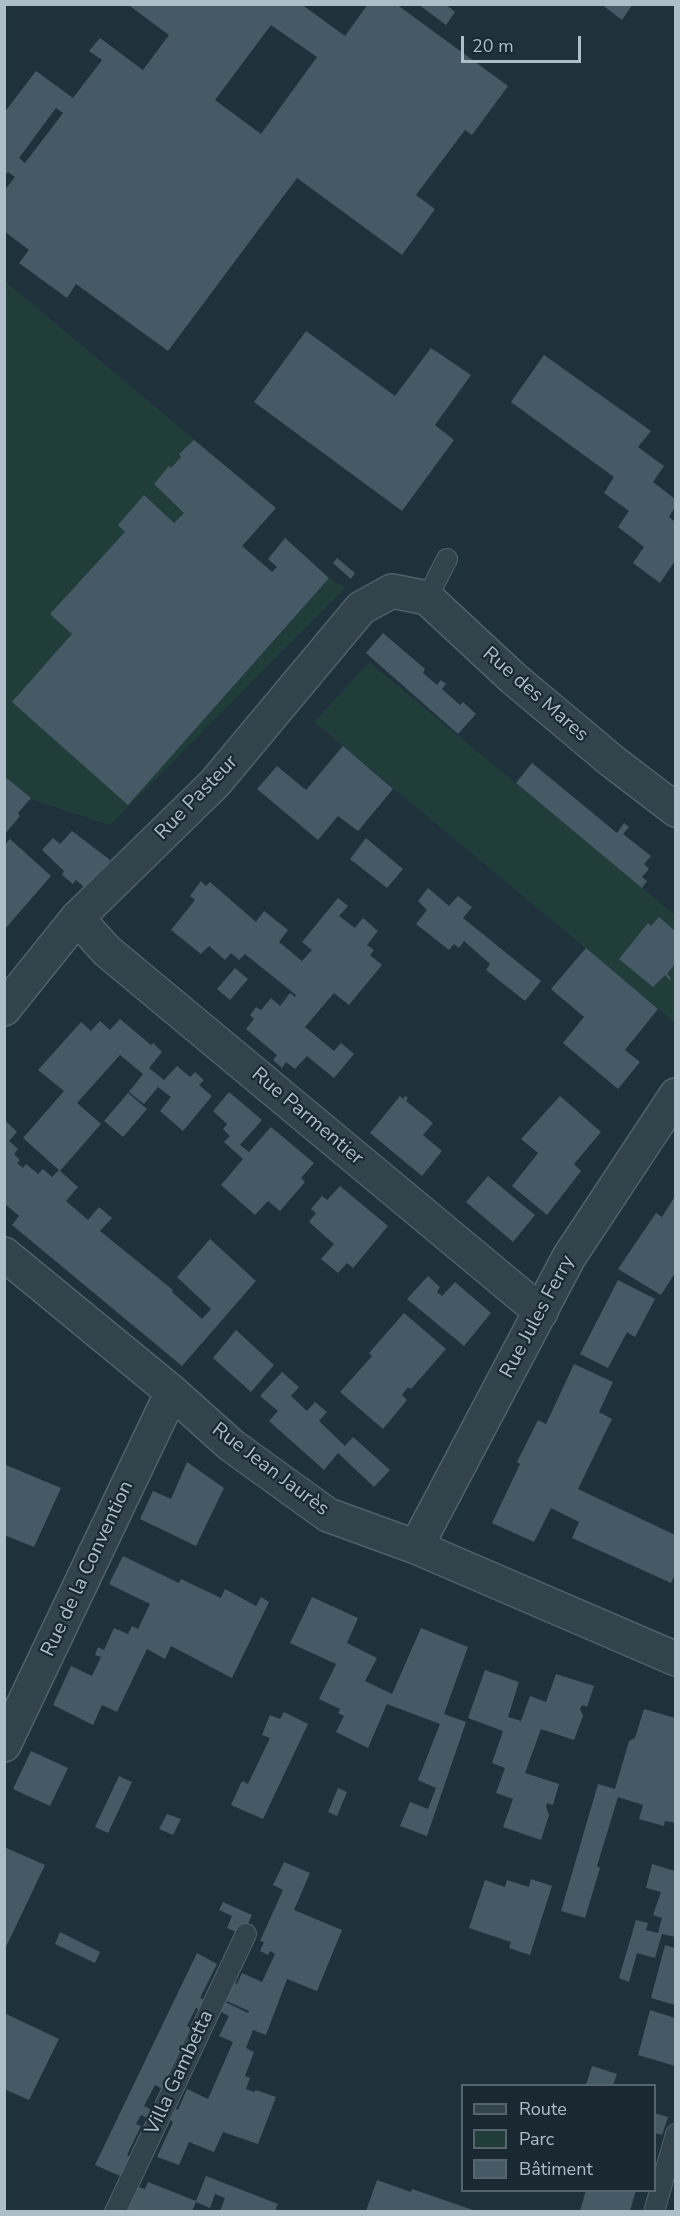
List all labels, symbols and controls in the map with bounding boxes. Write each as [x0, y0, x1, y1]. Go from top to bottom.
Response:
scale bar [464, 24, 584, 62]
text: 20 m [472, 34, 514, 58]
street label: Rue des Mares [477, 643, 593, 747]
street label: Rue Pasteur [151, 751, 243, 845]
street label: Rue Parmentier [246, 1063, 368, 1171]
street label: Rue Jules Ferry [496, 1251, 580, 1383]
street label: Rue Jean Jaurès [207, 1418, 333, 1522]
street label: Rue de la Convention [37, 1477, 139, 1661]
street label: Villa Gambetta [141, 2007, 219, 2139]
legend [461, 2084, 656, 2192]
text: Route [519, 2097, 567, 2121]
text: Parc [519, 2127, 554, 2151]
text: Bâtiment [519, 2157, 593, 2181]

